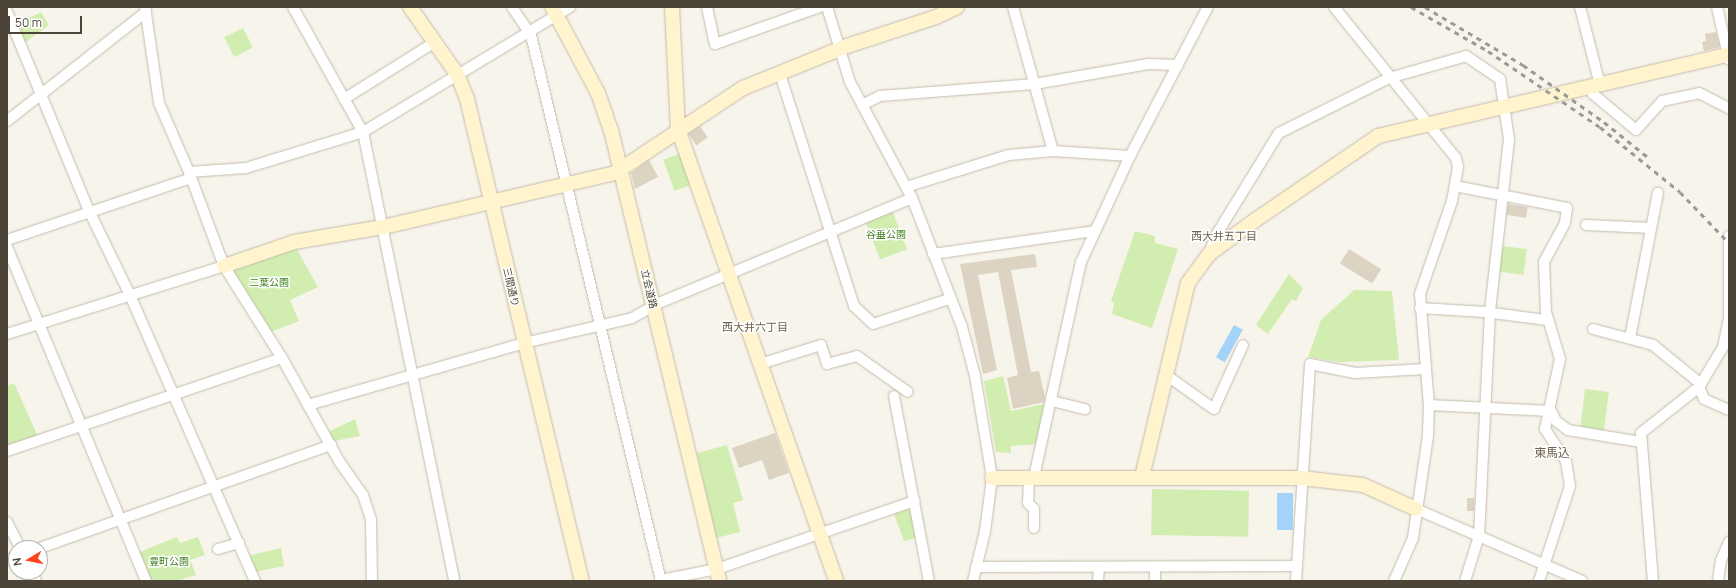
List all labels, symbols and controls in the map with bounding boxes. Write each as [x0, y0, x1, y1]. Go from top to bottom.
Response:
scale bar [10, 8, 84, 34]
text: 50 m [15, 14, 42, 31]
park label: 谷垂公園 [866, 229, 906, 241]
district label: 西大井五丁目 [1191, 229, 1257, 243]
street label: 三間通り [501, 266, 521, 308]
street label: 立会道路 [639, 268, 659, 310]
park label: 二葉公園 [249, 277, 289, 289]
district label: 西大井六丁目 [722, 320, 788, 334]
district label: 東馬込 [1534, 446, 1570, 460]
north arrow [8, 540, 48, 580]
park label: 豊町公園 [149, 556, 189, 568]
text: N [9, 557, 25, 567]

